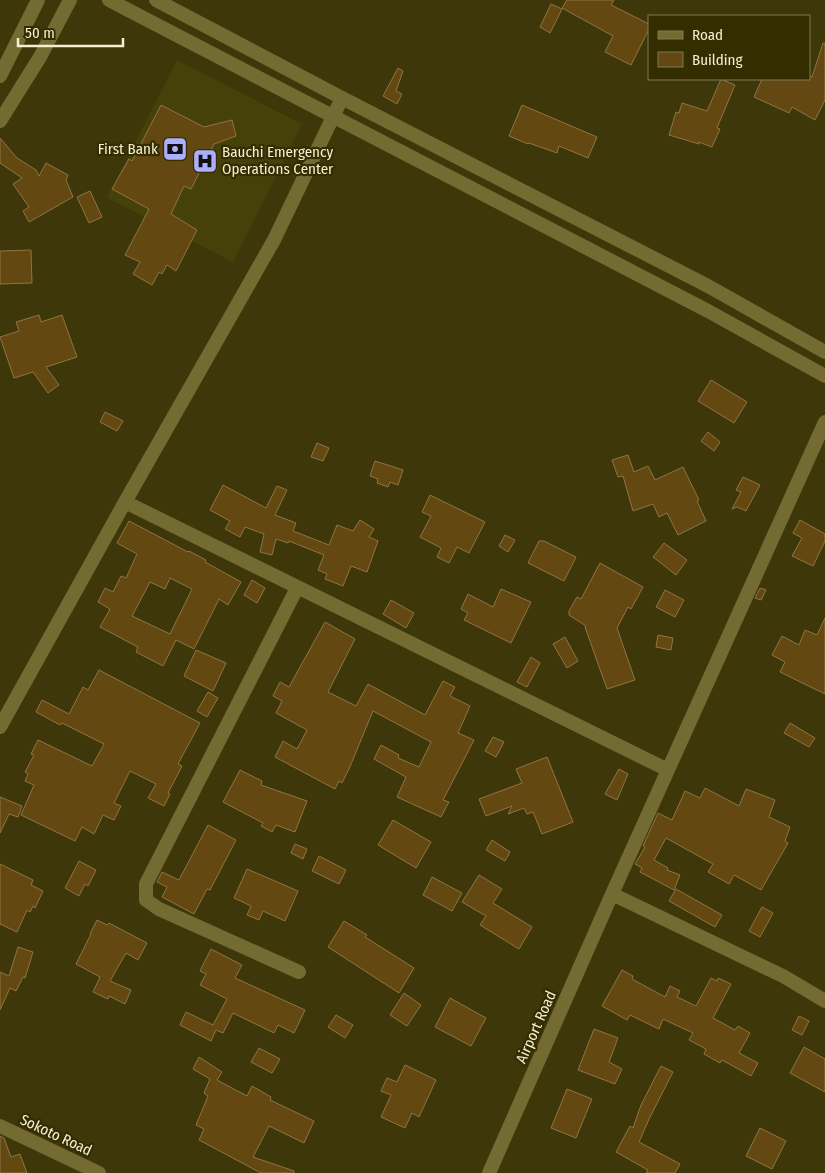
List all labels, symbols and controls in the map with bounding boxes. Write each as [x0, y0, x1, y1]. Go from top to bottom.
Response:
scale bar [18, 15, 122, 47]
legend [648, 15, 810, 80]
text: 50 m [25, 24, 55, 42]
text: Road [692, 26, 723, 44]
text: Building [692, 51, 743, 69]
bank icon: First Bank [162, 136, 188, 162]
place label: First Bank [98, 140, 158, 158]
place label: Bauchi Emergency Operations Center [222, 143, 334, 178]
hospital icon: Bauchi Emergency Operations Center [192, 148, 218, 174]
street label: Airport Road [512, 988, 560, 1066]
street label: Sokoto Road [17, 1111, 95, 1159]

